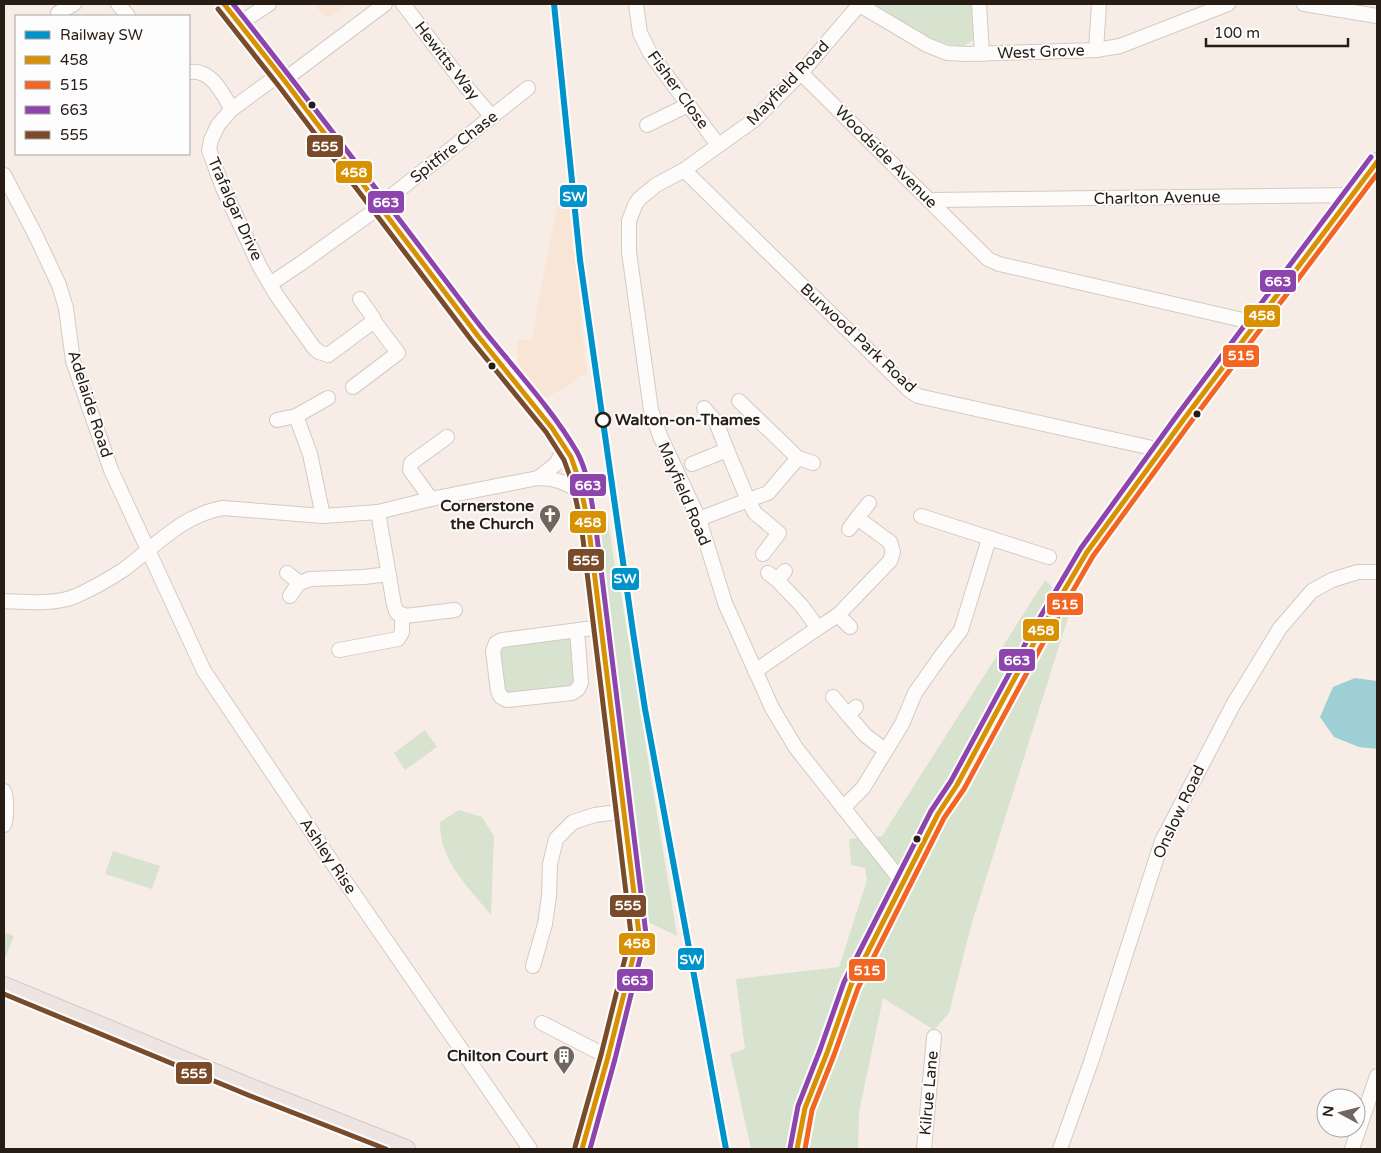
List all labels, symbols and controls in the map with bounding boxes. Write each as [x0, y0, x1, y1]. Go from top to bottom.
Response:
legend [15, 15, 190, 155]
scale bar [1206, 15, 1348, 47]
street label: Hewitts Way [410, 18, 484, 105]
text: 100 m [1214, 24, 1260, 42]
text: Railway SW [60, 26, 143, 44]
street label: Mayfield Road [742, 36, 834, 130]
street label: West Grove [997, 40, 1085, 64]
street label: Fisher Close [643, 47, 713, 133]
text: 458 [60, 51, 88, 69]
text: 515 [60, 76, 88, 94]
unlabelled marker [307, 100, 317, 110]
text: 663 [60, 101, 88, 119]
street label: Woodside Avenue [830, 101, 942, 213]
street label: Spitfire Chase [406, 107, 502, 187]
text: 555 [60, 126, 88, 144]
line badge: 555 [306, 134, 344, 158]
text: 555 [312, 138, 338, 155]
street label: Trafalgar Drive [203, 154, 267, 264]
line badge: 458 [335, 160, 373, 184]
text: 458 [341, 164, 367, 181]
line badge: SW [559, 184, 588, 208]
street label: Charlton Avenue [1093, 187, 1221, 209]
text: SW [563, 188, 586, 205]
line badge: 663 [367, 190, 405, 214]
text: 663 [373, 194, 399, 211]
line badge: 663 [1259, 269, 1297, 293]
text: 663 [1265, 273, 1291, 290]
street label: Burwood Park Road [796, 279, 920, 397]
line badge: 458 [1243, 304, 1281, 328]
text: 458 [1249, 307, 1275, 324]
line badge: 515 [1222, 344, 1260, 368]
text: 515 [1228, 347, 1254, 364]
street label: Adelaide Road [63, 348, 117, 460]
unlabelled marker [487, 361, 497, 371]
unlabelled marker [1192, 409, 1202, 419]
place label: Walton-on-Thames [615, 410, 761, 430]
marker: Walton-on-Thames [595, 412, 611, 428]
street label: Mayfield Road [653, 439, 715, 549]
line badge: 663 [569, 473, 607, 497]
text: 663 [575, 477, 601, 494]
place label: Cornerstone the Church [440, 496, 534, 534]
church icon: Cornerstone the Church [538, 503, 562, 534]
line badge: 458 [569, 510, 607, 534]
text: 458 [575, 514, 601, 531]
line badge: 555 [567, 548, 605, 572]
text: 555 [573, 552, 599, 569]
line badge: SW [611, 567, 640, 591]
text: SW [614, 570, 637, 587]
line badge: 515 [1046, 592, 1084, 616]
text: 515 [1052, 596, 1078, 613]
line badge: 458 [1022, 618, 1060, 642]
text: 458 [1028, 622, 1054, 639]
line badge: 663 [998, 648, 1036, 672]
text: 663 [1004, 652, 1030, 669]
street label: Onslow Road [1149, 762, 1209, 862]
street label: Ashley Rise [295, 814, 361, 898]
unlabelled marker [912, 834, 922, 844]
line badge: 555 [609, 894, 647, 918]
text: 555 [615, 897, 641, 914]
line badge: 458 [618, 932, 656, 956]
text: 458 [624, 935, 650, 952]
line badge: SW [677, 947, 705, 971]
text: SW [680, 951, 703, 968]
line badge: 515 [848, 958, 886, 982]
text: 515 [854, 962, 880, 979]
line badge: 663 [616, 968, 654, 992]
text: 663 [622, 972, 648, 989]
building icon: Chilton Court [552, 1044, 576, 1075]
place label: Chilton Court [447, 1046, 549, 1066]
street label: Kilrue Lane [915, 1050, 943, 1136]
line badge: 555 [175, 1061, 213, 1085]
text: 555 [181, 1065, 207, 1082]
north arrow [1316, 1088, 1366, 1138]
text: N [1319, 1105, 1338, 1118]

